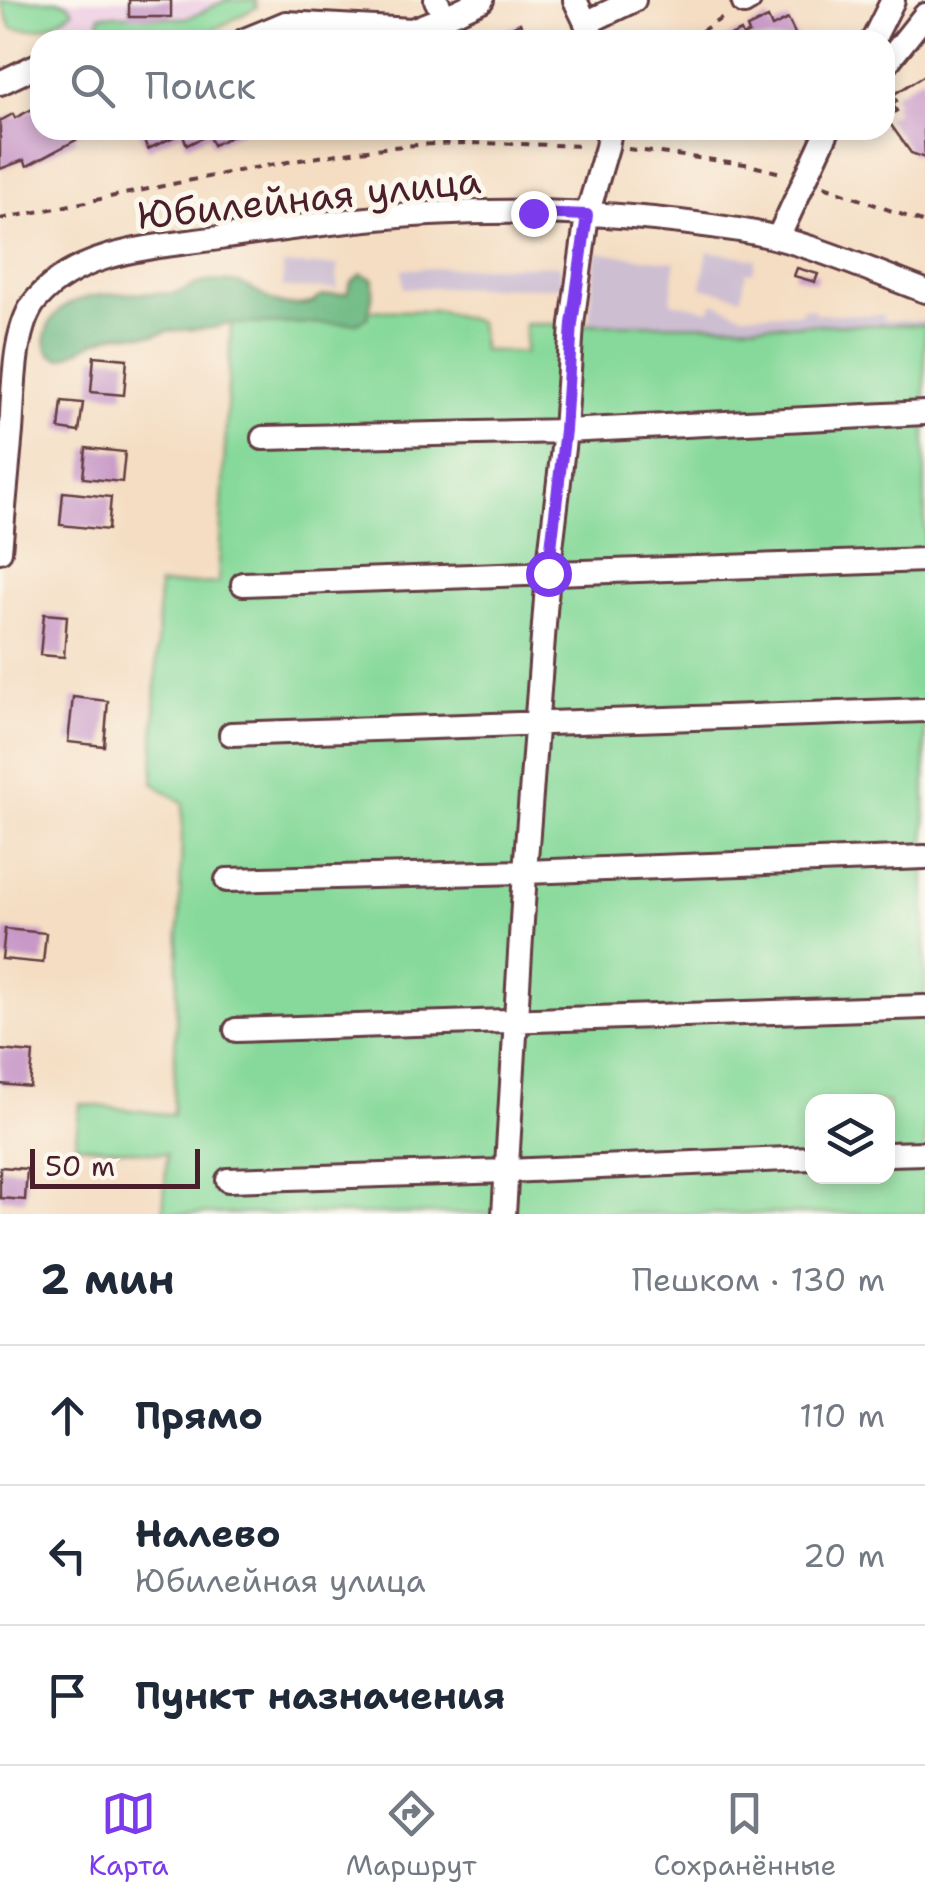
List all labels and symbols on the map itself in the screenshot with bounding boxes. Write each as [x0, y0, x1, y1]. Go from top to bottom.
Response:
street label: Юбилейная улица [135, 154, 484, 241]
route end [511, 191, 557, 237]
route start [526, 551, 572, 597]
scale bar [30, 1144, 200, 1188]

